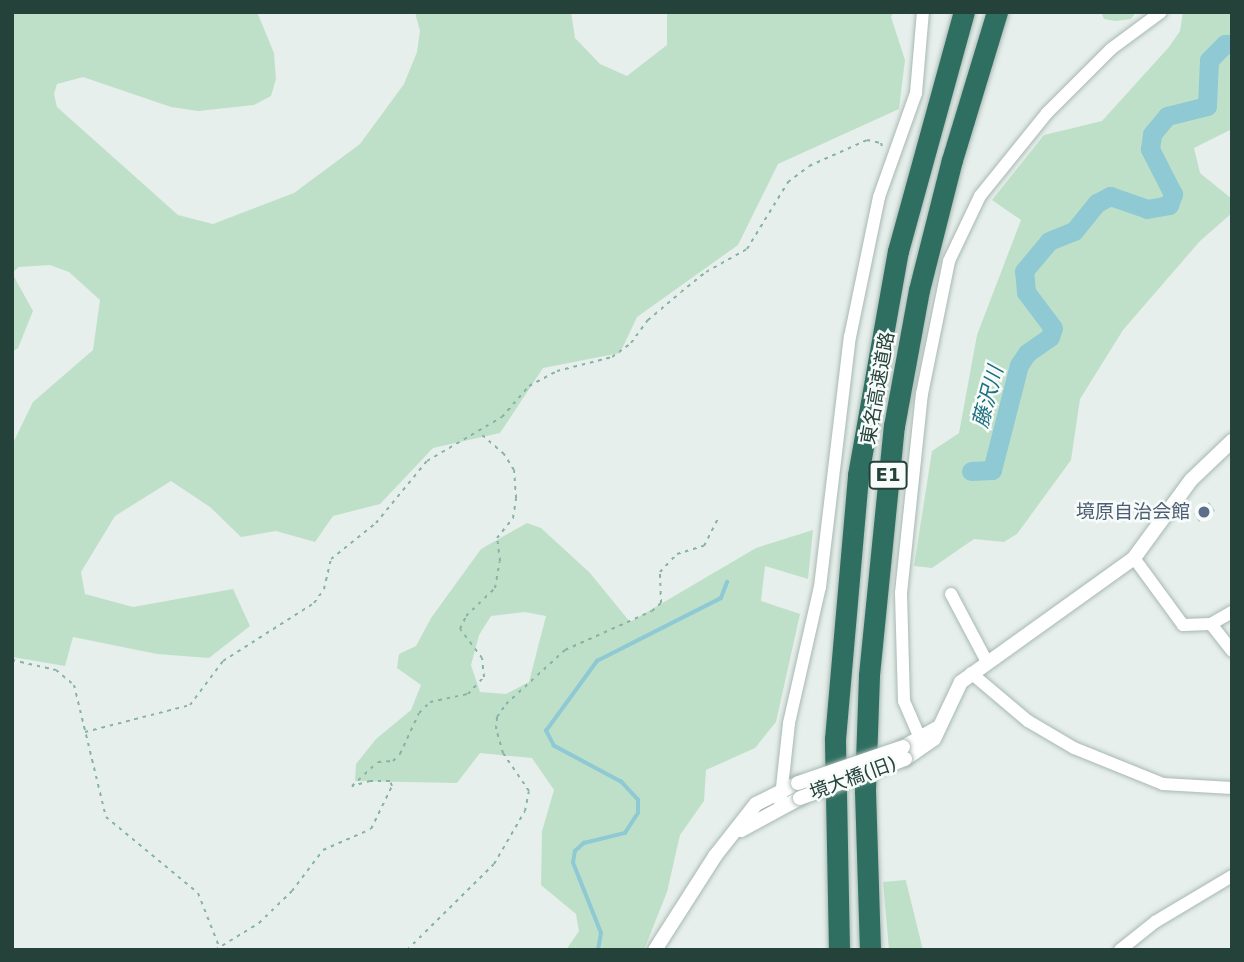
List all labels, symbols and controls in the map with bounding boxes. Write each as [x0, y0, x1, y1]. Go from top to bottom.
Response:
street label: 東名高速道路 [857, 330, 899, 446]
water label: 藤沢川 [968, 363, 1008, 431]
road number: E1 [867, 461, 909, 490]
place label: 境原自治会館 [1076, 501, 1190, 523]
marker: 境原自治会館 [1196, 504, 1212, 520]
street label: 境大橋(旧) [806, 752, 900, 804]

